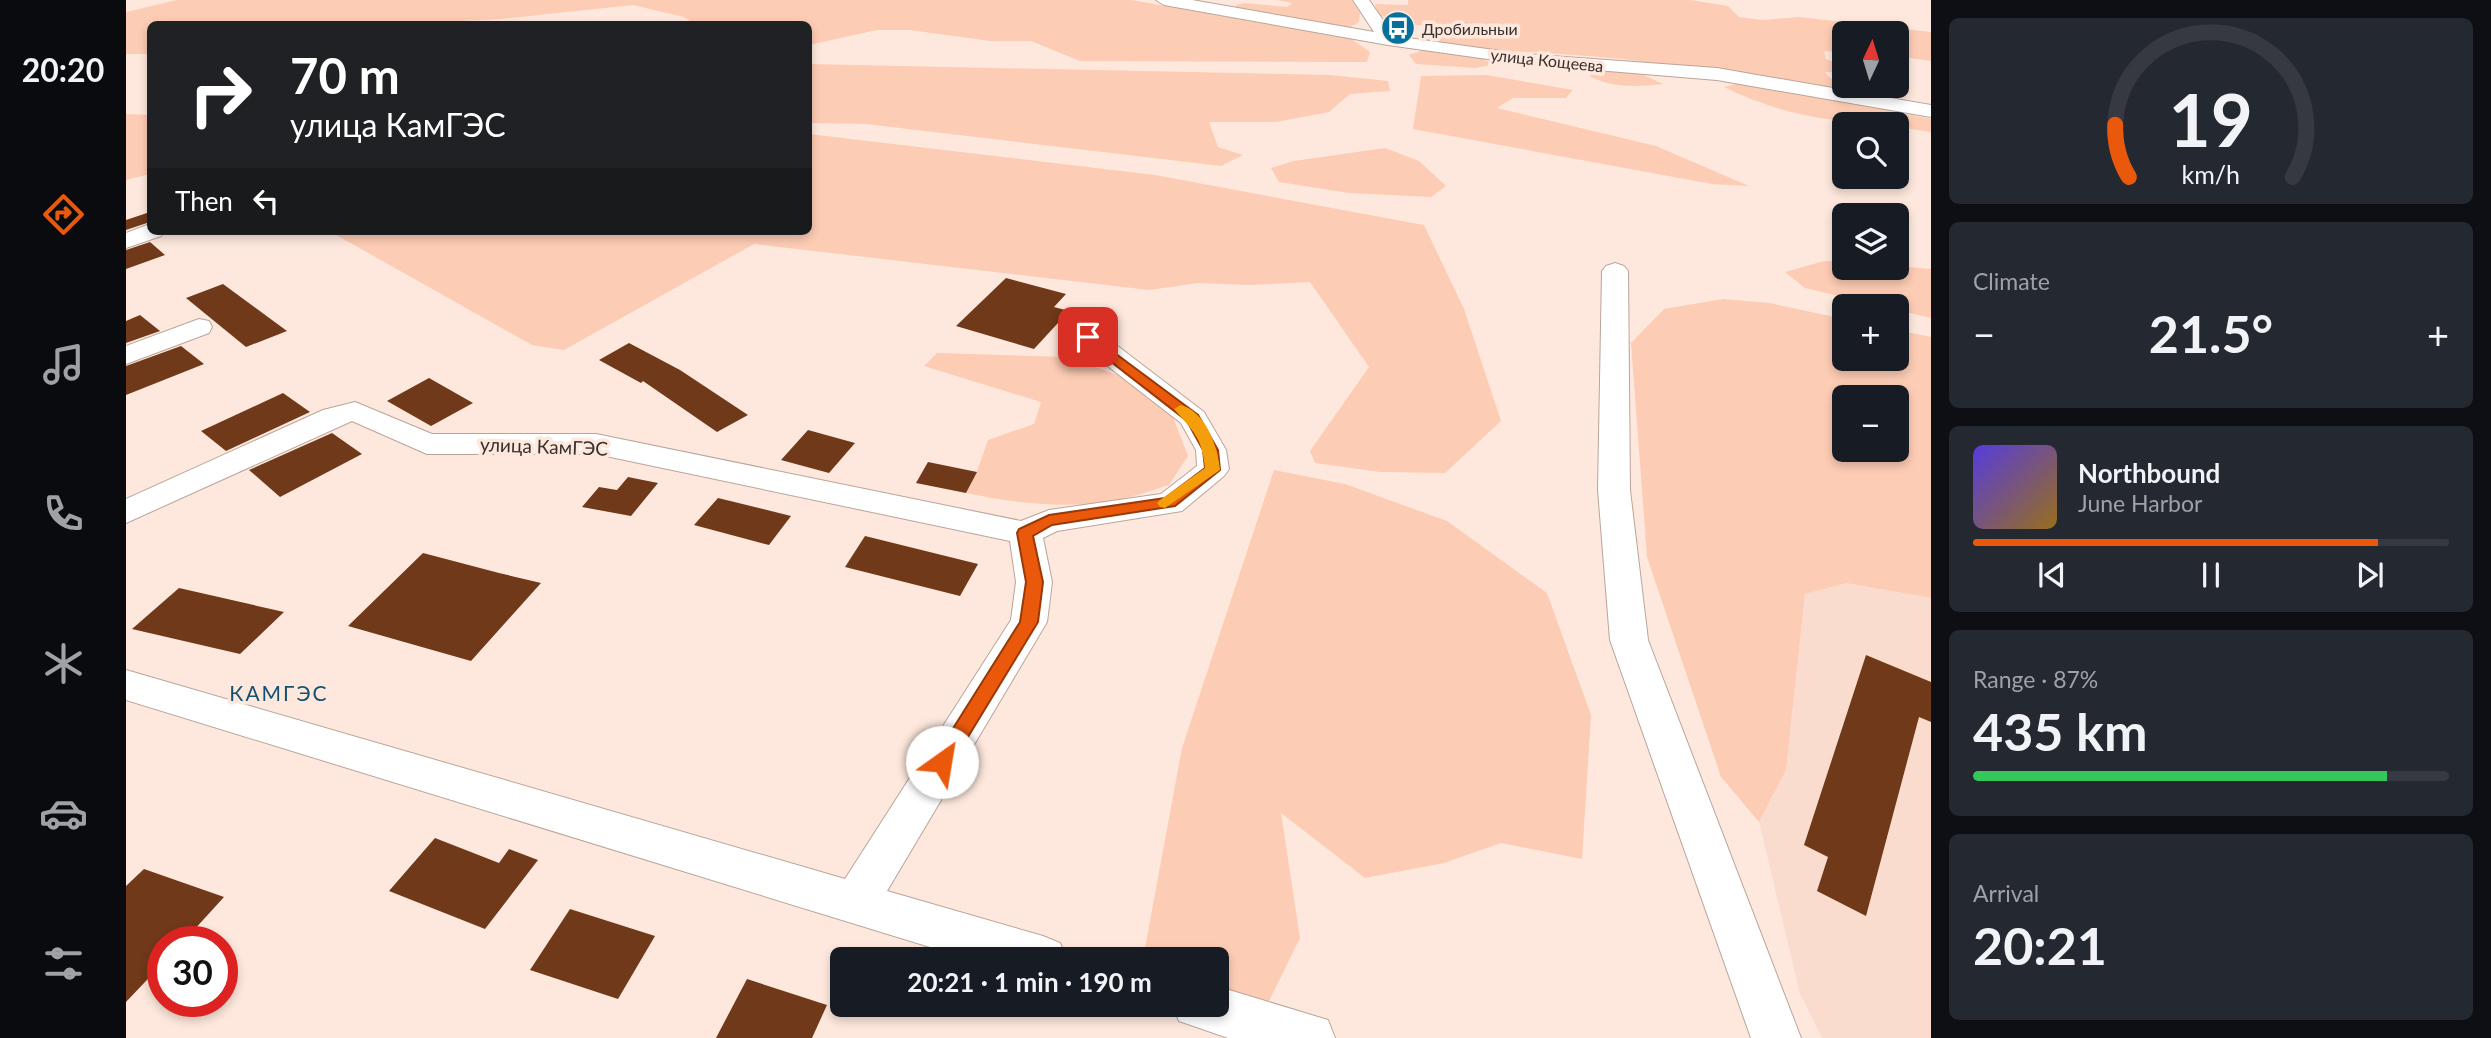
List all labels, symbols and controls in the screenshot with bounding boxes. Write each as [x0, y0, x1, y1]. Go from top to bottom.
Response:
bus stop icon: Дробильныи [1379, 9, 1417, 47]
place label: Дробильныи [1422, 19, 1518, 38]
north arrow [1832, 21, 1909, 98]
map controls [1832, 21, 1909, 462]
street label: улица Кощеева [1490, 45, 1604, 75]
text: 70 m [290, 46, 400, 104]
icon: right [175, 49, 266, 140]
text: 20:20 [22, 50, 104, 89]
text: 19 [2169, 75, 2253, 163]
text: улица КамГЭС [290, 105, 506, 144]
button: search [1832, 112, 1909, 189]
text: km/h [2182, 159, 2240, 189]
icon: left [247, 182, 285, 220]
text: Then [175, 185, 233, 217]
icon: directions [39, 190, 88, 239]
button: layers [1832, 203, 1909, 280]
text: Climate [1973, 267, 2050, 295]
button: + [1832, 294, 1909, 371]
text: 21.5° [2149, 302, 2273, 364]
pin [1058, 307, 1118, 367]
text: − [1973, 311, 1995, 357]
text: + [2427, 311, 2449, 357]
icon: arrive [1069, 318, 1107, 356]
icon: music [39, 340, 88, 389]
button: − [1832, 385, 1909, 462]
street label: улица КамГЭС [480, 432, 609, 460]
text: Northbound [2078, 457, 2220, 489]
icon: phone [39, 489, 88, 538]
text: June Harbor [2078, 489, 2202, 517]
icon: previous [2033, 556, 2071, 594]
icon: pause [2192, 556, 2230, 594]
icon: next [2351, 556, 2389, 594]
icon: climate [39, 639, 88, 688]
text: Range · 87% [1973, 665, 2098, 693]
district label: КАМГЭС [229, 680, 329, 705]
text: 435 km [1973, 700, 2147, 762]
position arrow [905, 725, 979, 799]
icon: car [39, 789, 88, 838]
text: Arrival [1973, 879, 2039, 907]
text: 20:21 [1973, 914, 2107, 976]
speed limit sign: 30 [147, 926, 238, 1017]
icon: filters [39, 939, 88, 988]
text: 20:21 · 1 min · 190 m [907, 966, 1152, 998]

